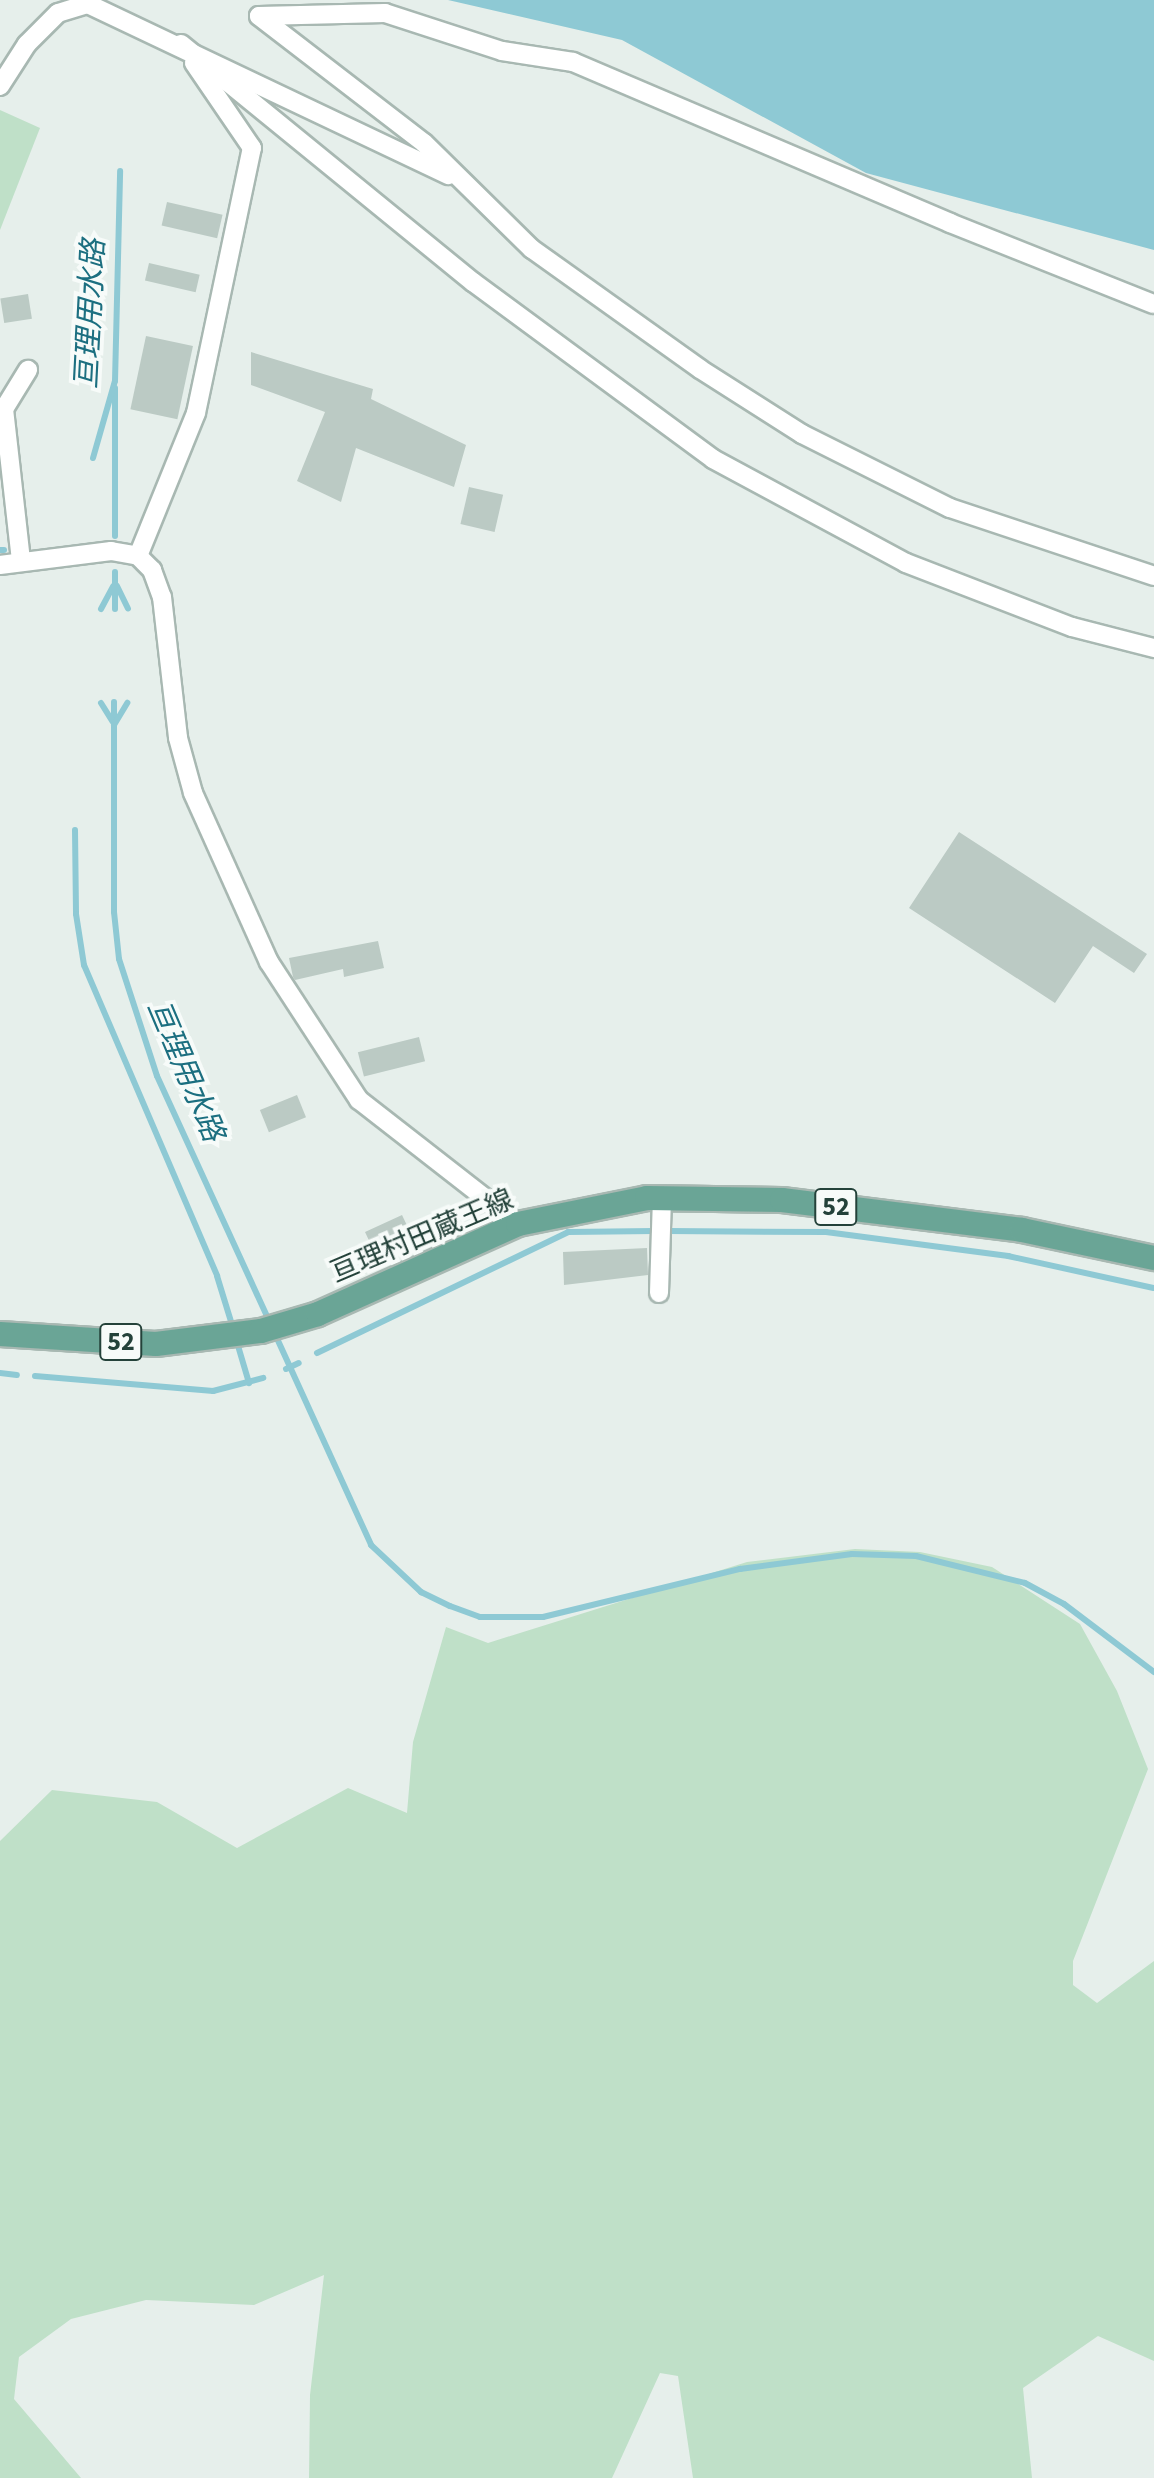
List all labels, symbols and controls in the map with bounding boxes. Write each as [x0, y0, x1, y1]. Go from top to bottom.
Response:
water label: 亘理用水路 [69, 238, 113, 390]
water label: 亘理用水路 [139, 995, 231, 1147]
street label: 亘理村田蔵王線 [325, 1182, 519, 1290]
road number: 52 [814, 1185, 858, 1229]
road number: 52 [99, 1320, 143, 1364]

